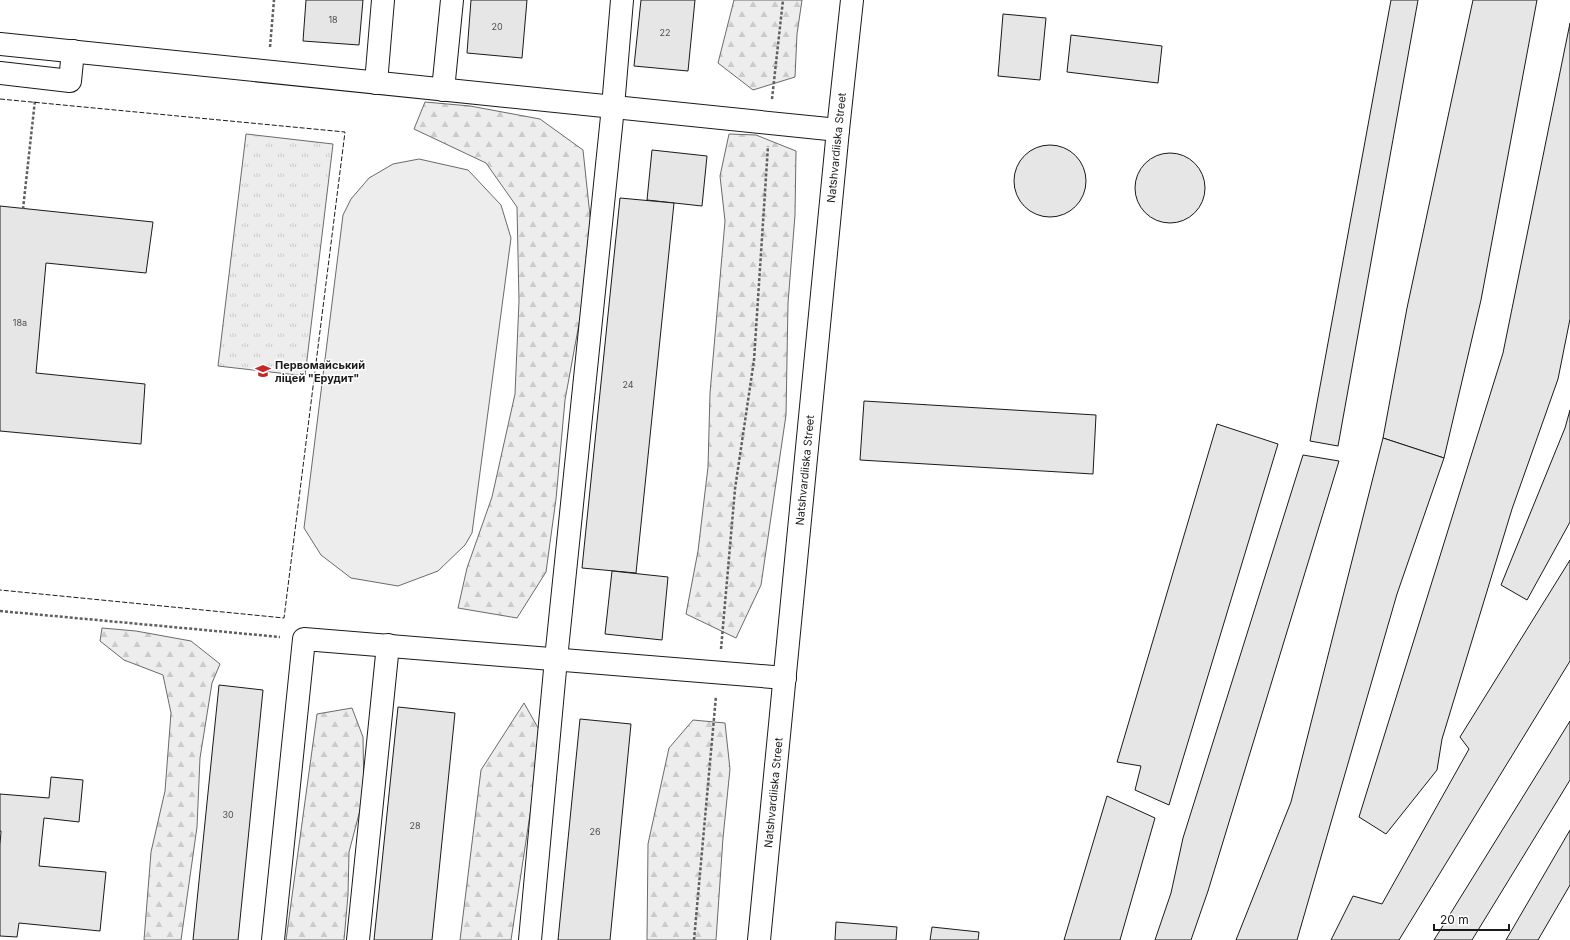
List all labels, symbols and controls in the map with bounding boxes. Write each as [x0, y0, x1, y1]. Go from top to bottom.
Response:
house number: 18 [328, 14, 338, 25]
house number: 20 [491, 21, 503, 32]
house number: 22 [660, 27, 670, 38]
street label: Natshvardiiska Street [824, 92, 849, 204]
house number: 18а [13, 317, 27, 328]
place label: Первомайський ліцей "Ерудит" [275, 358, 365, 385]
school or university icon: Первомайський ліцей "Ерудит" [254, 362, 272, 380]
house number: 24 [622, 379, 634, 390]
street label: Natshvardiiska Street [792, 414, 817, 526]
street label: Natshvardiiska Street [761, 737, 786, 848]
house number: 30 [222, 809, 234, 820]
house number: 28 [409, 820, 421, 831]
house number: 26 [589, 826, 601, 837]
scale bar [1434, 906, 1509, 932]
text: 20 m [1440, 912, 1469, 927]

